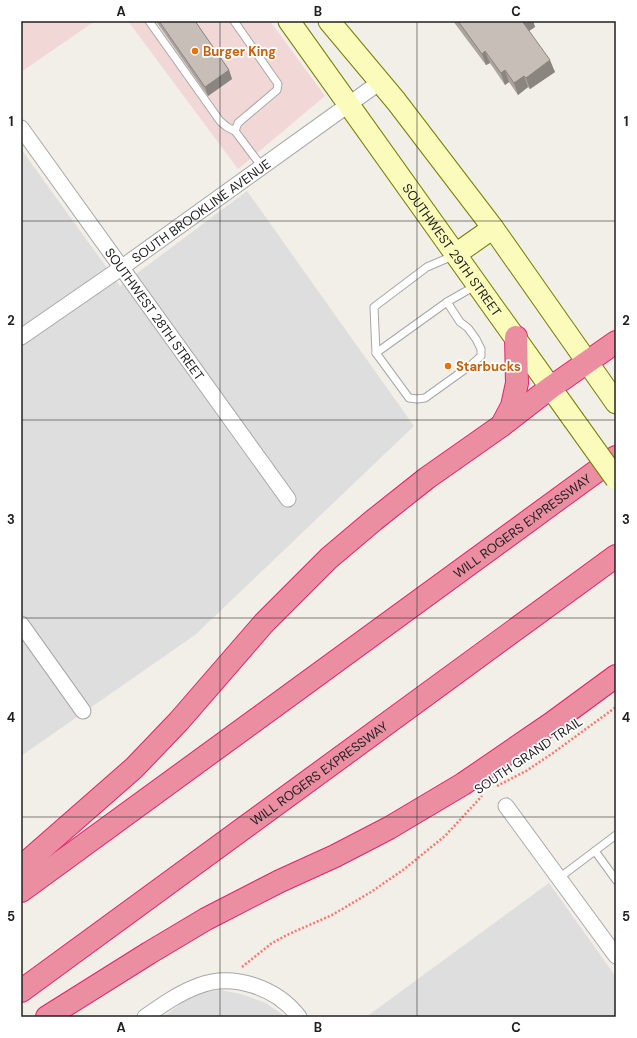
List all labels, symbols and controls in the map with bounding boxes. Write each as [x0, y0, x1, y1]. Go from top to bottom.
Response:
text: A [116, 3, 126, 20]
text: B [314, 3, 322, 20]
text: C [511, 3, 521, 20]
place label: Burger King [203, 43, 276, 60]
marker: Burger King [190, 46, 200, 56]
text: 1 [9, 113, 13, 130]
text: 1 [624, 113, 628, 130]
street label: SOUTH BROOKLINE AVENUE [128, 155, 274, 267]
street label: SOUTHWEST 29TH STREET [399, 180, 505, 320]
street label: SOUTHWEST 28TH STREET [101, 245, 208, 384]
text: 2 [7, 312, 15, 329]
text: 2 [622, 312, 630, 329]
place label: Starbucks [456, 358, 521, 375]
marker: Starbucks [443, 361, 453, 371]
street label: WILL ROGERS EXPRESSWAY [450, 470, 595, 582]
text: 3 [7, 511, 15, 528]
text: 3 [622, 511, 630, 528]
text: 4 [7, 709, 15, 726]
text: 4 [622, 709, 630, 726]
street label: SOUTH GRAND TRAIL [471, 713, 586, 798]
street label: WILL ROGERS EXPRESSWAY [247, 717, 392, 830]
text: 5 [7, 908, 15, 925]
text: 5 [622, 908, 630, 925]
text: A [116, 1019, 126, 1036]
text: B [314, 1019, 322, 1036]
text: C [511, 1019, 521, 1036]

